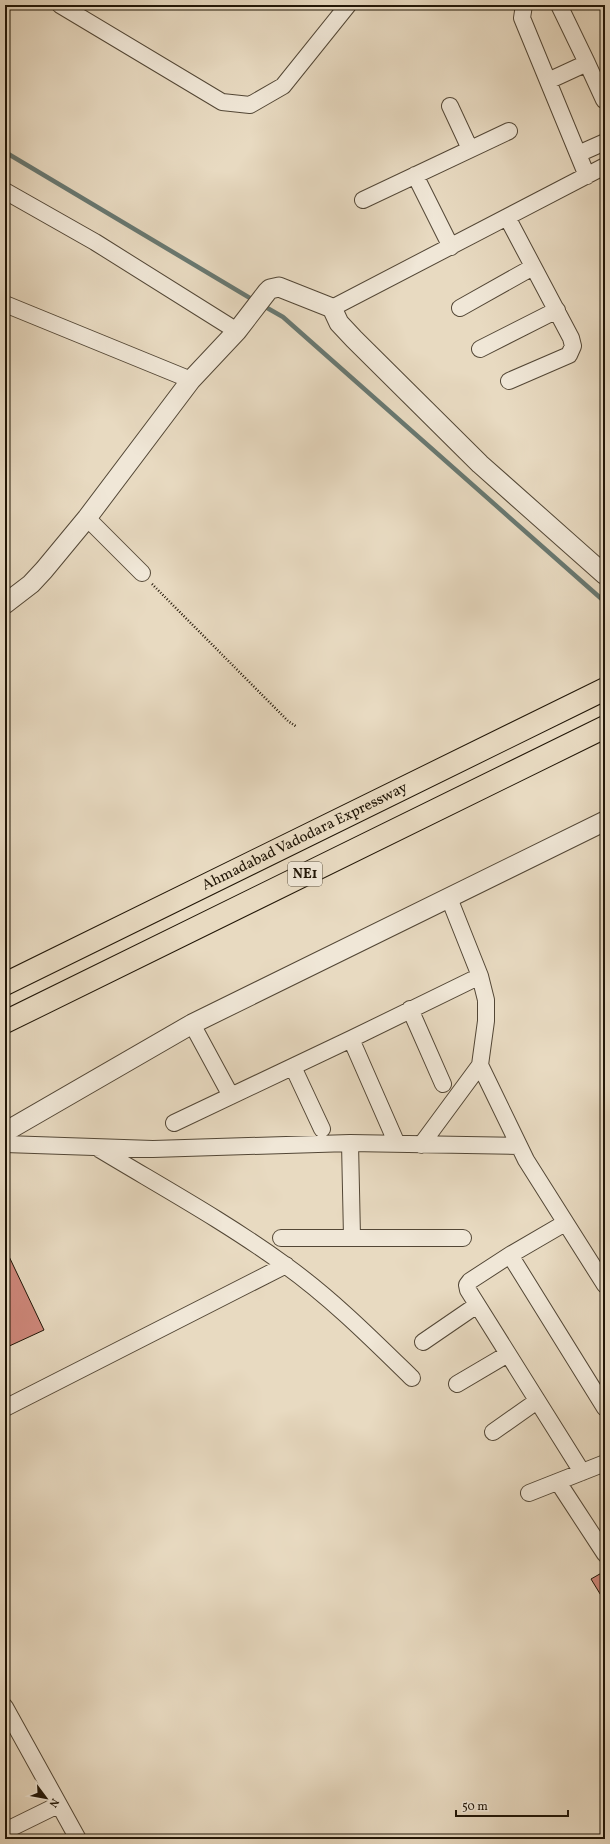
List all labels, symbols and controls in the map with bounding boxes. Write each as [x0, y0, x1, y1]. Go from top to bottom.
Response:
street label: Ahmadabad Vadodara Expressway [198, 777, 411, 896]
road number: NE1 [288, 862, 322, 886]
north arrow [26, 1778, 66, 1818]
scale bar [456, 1792, 568, 1818]
text: N [45, 1795, 62, 1810]
text: 50 m [462, 1799, 488, 1815]

